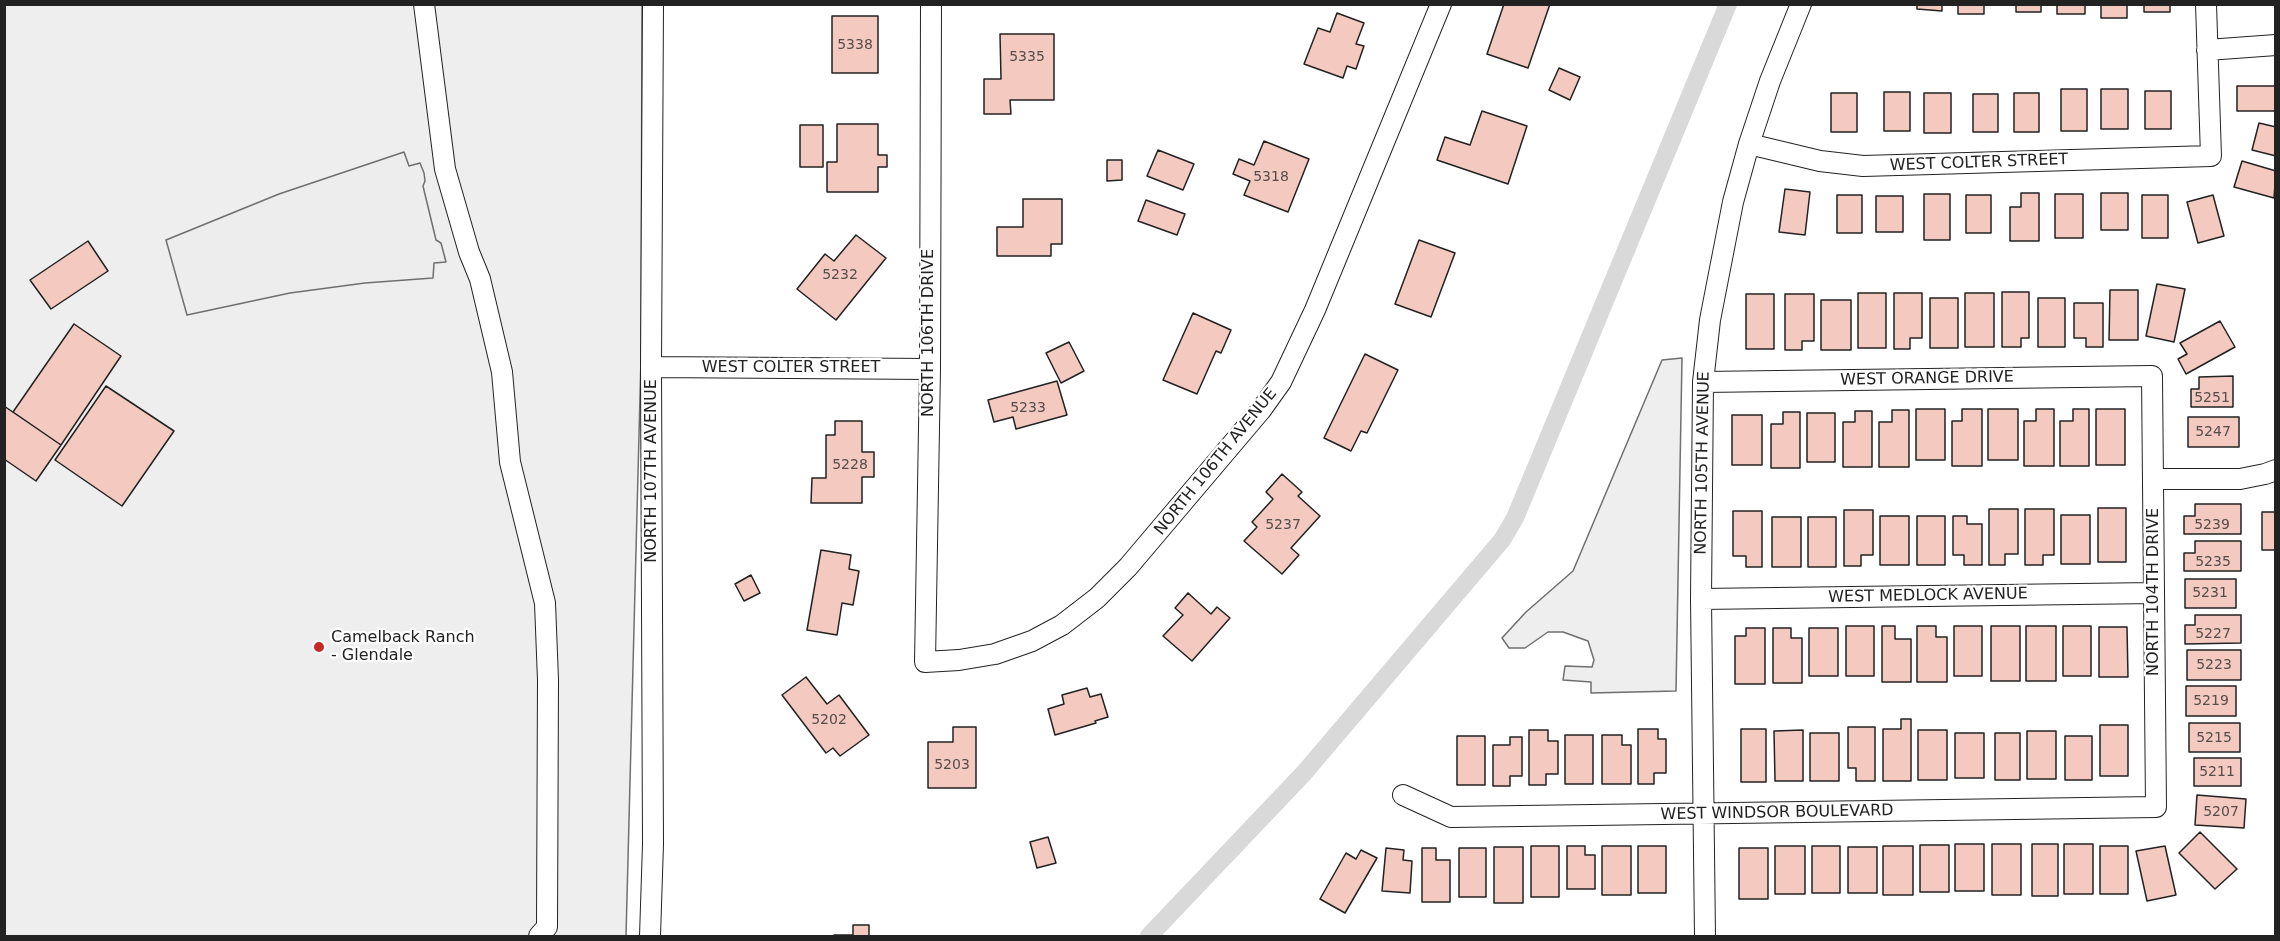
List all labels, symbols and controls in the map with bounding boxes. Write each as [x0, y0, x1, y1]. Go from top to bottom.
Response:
house number: 5338 [837, 37, 873, 53]
house number: 5335 [1009, 49, 1045, 65]
street label: WEST COLTER STREET [1889, 150, 2069, 176]
house number: 5318 [1253, 169, 1289, 185]
street label: NORTH 106TH DRIVE [919, 249, 939, 417]
house number: 5232 [822, 267, 858, 283]
street label: WEST COLTER STREET [702, 358, 880, 378]
street label: WEST ORANGE DRIVE [1840, 368, 2014, 390]
street label: NORTH 105TH AVENUE [1692, 371, 1714, 555]
street label: NORTH 107TH AVENUE [642, 379, 662, 563]
street label: NORTH 106TH AVENUE [1151, 385, 1281, 539]
house number: 5251 [2194, 390, 2230, 406]
house number: 5233 [1010, 400, 1046, 416]
house number: 5247 [2195, 424, 2231, 440]
house number: 5228 [832, 457, 868, 473]
street label: NORTH 104TH DRIVE [2144, 508, 2164, 676]
house number: 5237 [1265, 517, 1301, 533]
house number: 5239 [2194, 517, 2230, 533]
house number: 5235 [2195, 554, 2231, 570]
street label: WEST MEDLOCK AVENUE [1828, 585, 2028, 607]
house number: 5231 [2192, 585, 2228, 601]
house number: 5227 [2195, 626, 2231, 642]
place label: Camelback Ranch - Glendale [331, 628, 475, 666]
marker: Camelback Ranch - Glendale [312, 640, 326, 654]
house number: 5223 [2196, 657, 2232, 673]
house number: 5219 [2193, 693, 2229, 709]
house number: 5202 [811, 712, 847, 728]
house number: 5215 [2196, 730, 2232, 746]
house number: 5203 [934, 757, 970, 773]
house number: 5211 [2199, 764, 2235, 780]
street label: WEST WINDSOR BOULEVARD [1660, 801, 1894, 825]
house number: 5207 [2203, 804, 2239, 820]

